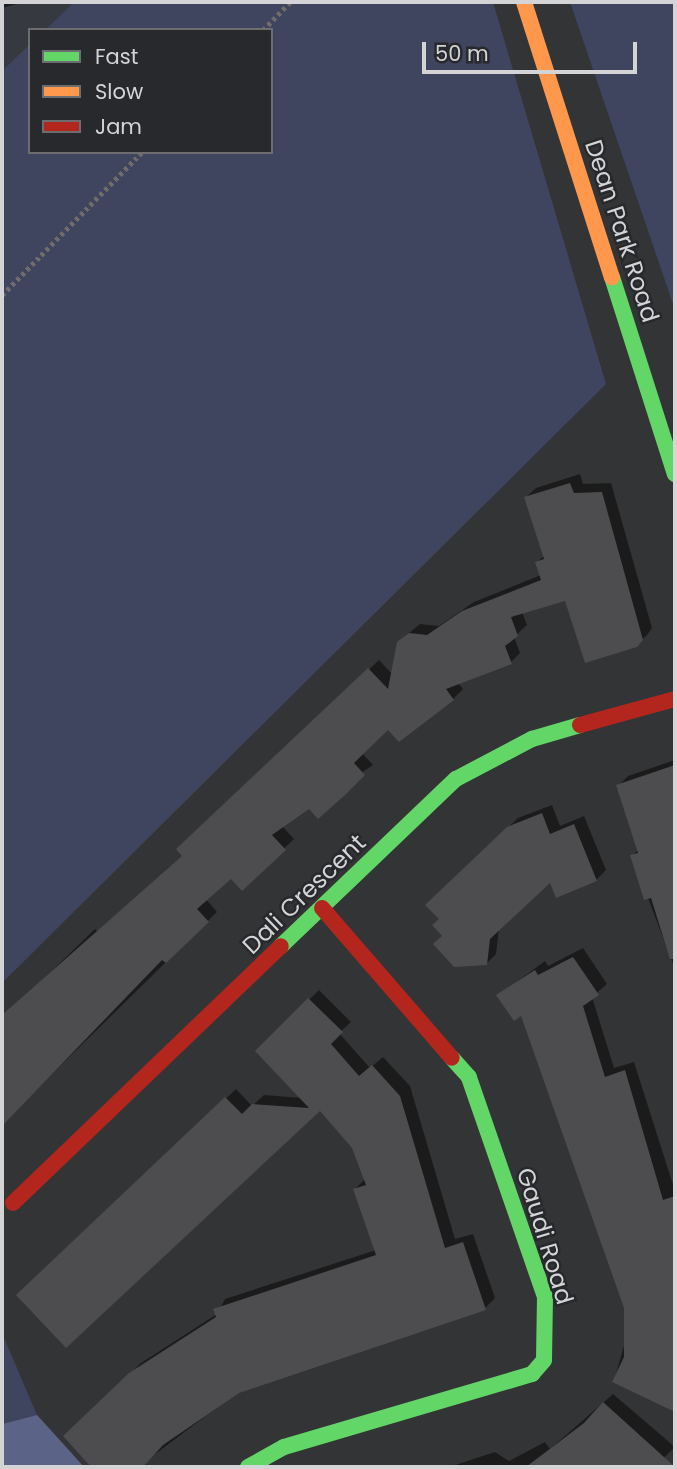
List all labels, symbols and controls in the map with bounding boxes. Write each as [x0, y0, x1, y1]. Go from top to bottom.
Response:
legend [28, 28, 273, 154]
scale bar [425, 28, 640, 72]
text: 50 m [435, 39, 489, 68]
text: Fast [95, 42, 138, 71]
text: Slow [95, 77, 143, 106]
text: Jam [95, 112, 142, 141]
street label: Dean Park Road [579, 136, 665, 326]
street label: Dali Crescent [237, 828, 371, 960]
street label: Gaudi Road [511, 1164, 579, 1308]

